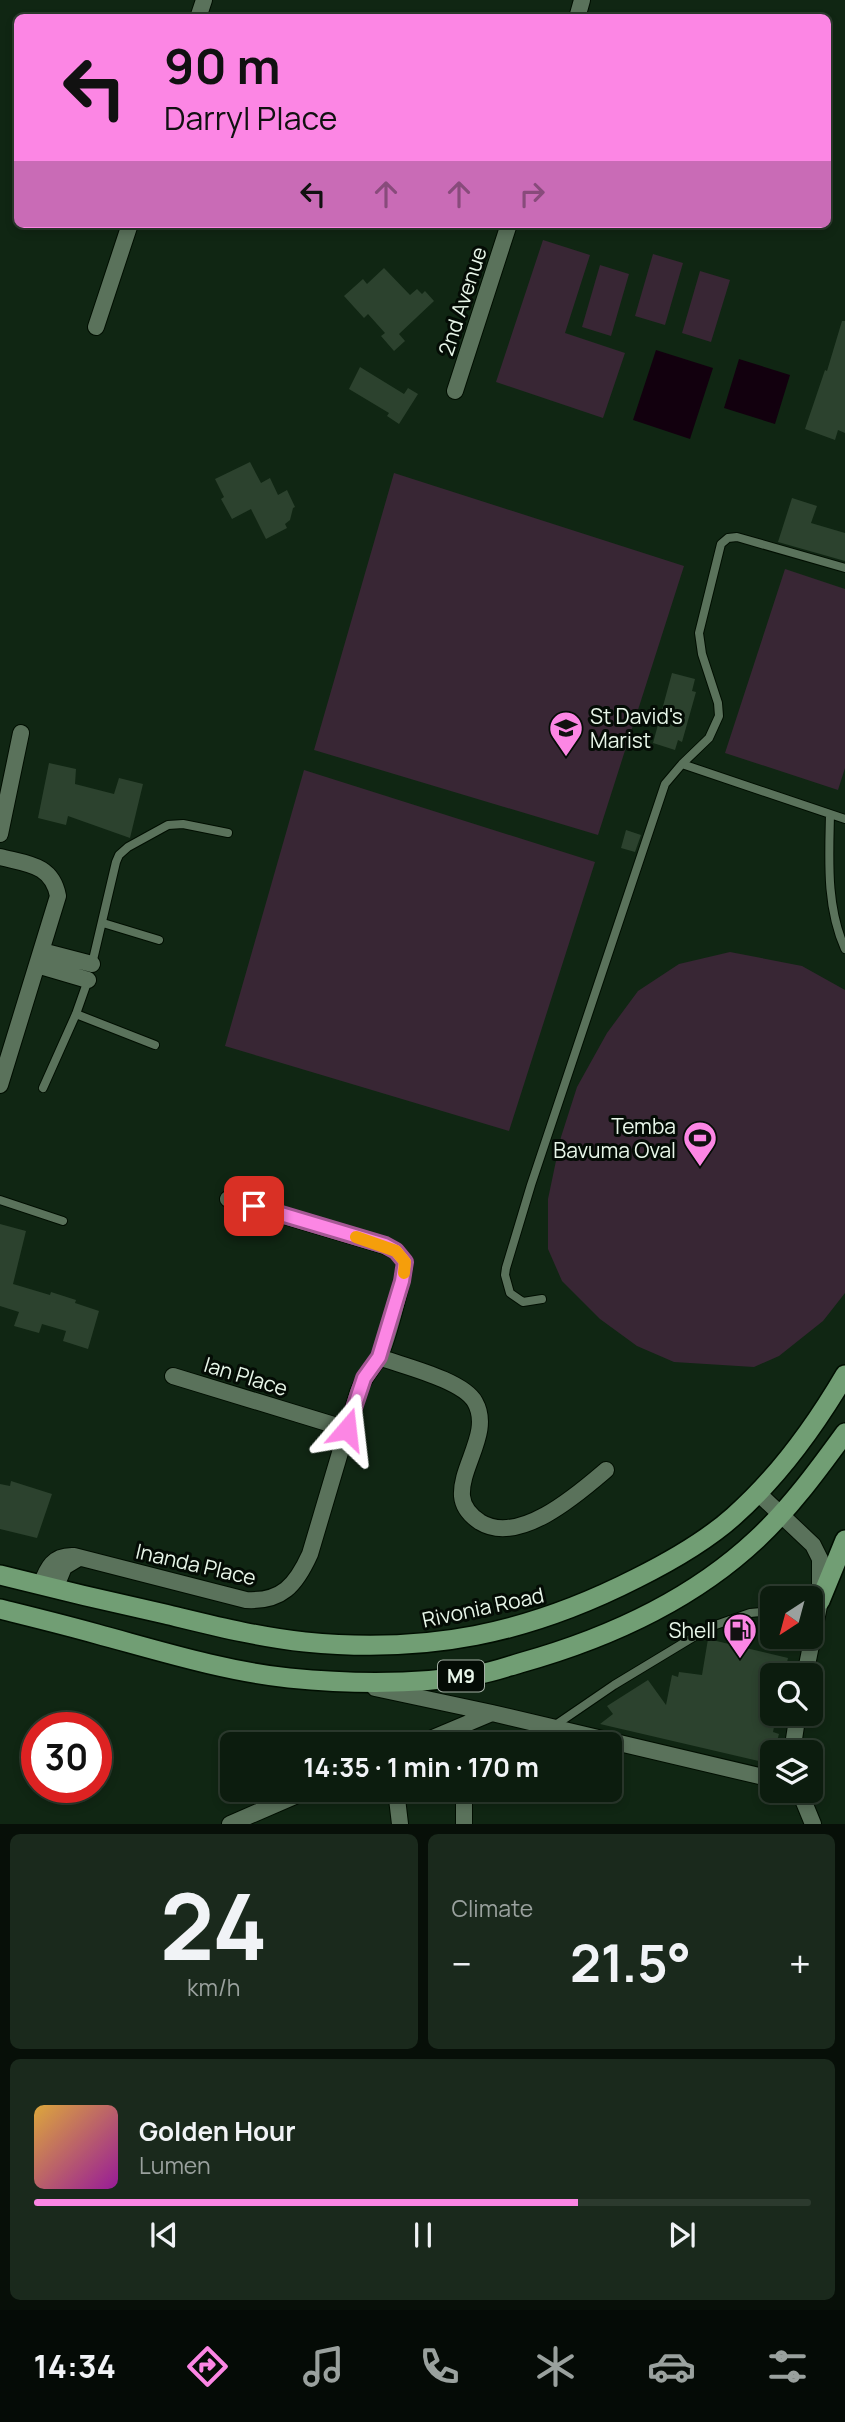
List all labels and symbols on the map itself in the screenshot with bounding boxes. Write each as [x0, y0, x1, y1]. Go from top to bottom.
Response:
street label: 2nd Avenue [431, 243, 493, 359]
place label: St David's Marist [590, 702, 683, 754]
school or university icon: St David's Marist [547, 709, 585, 758]
place label: Temba Bavuma Oval [553, 1112, 676, 1164]
sports icon: Temba Bavuma Oval [681, 1119, 719, 1168]
pin [224, 1176, 284, 1236]
street label: Ian Place [201, 1350, 291, 1402]
position arrow [310, 1392, 384, 1466]
street label: Inanda Place [133, 1537, 259, 1591]
street label: Rivonia Road [420, 1580, 546, 1634]
north arrow [760, 1586, 822, 1648]
fuel station icon: Shell [721, 1611, 759, 1660]
place label: Shell [668, 1616, 716, 1644]
road number: M9 [438, 1660, 484, 1692]
speed limit sign: 30 [21, 1712, 112, 1803]

